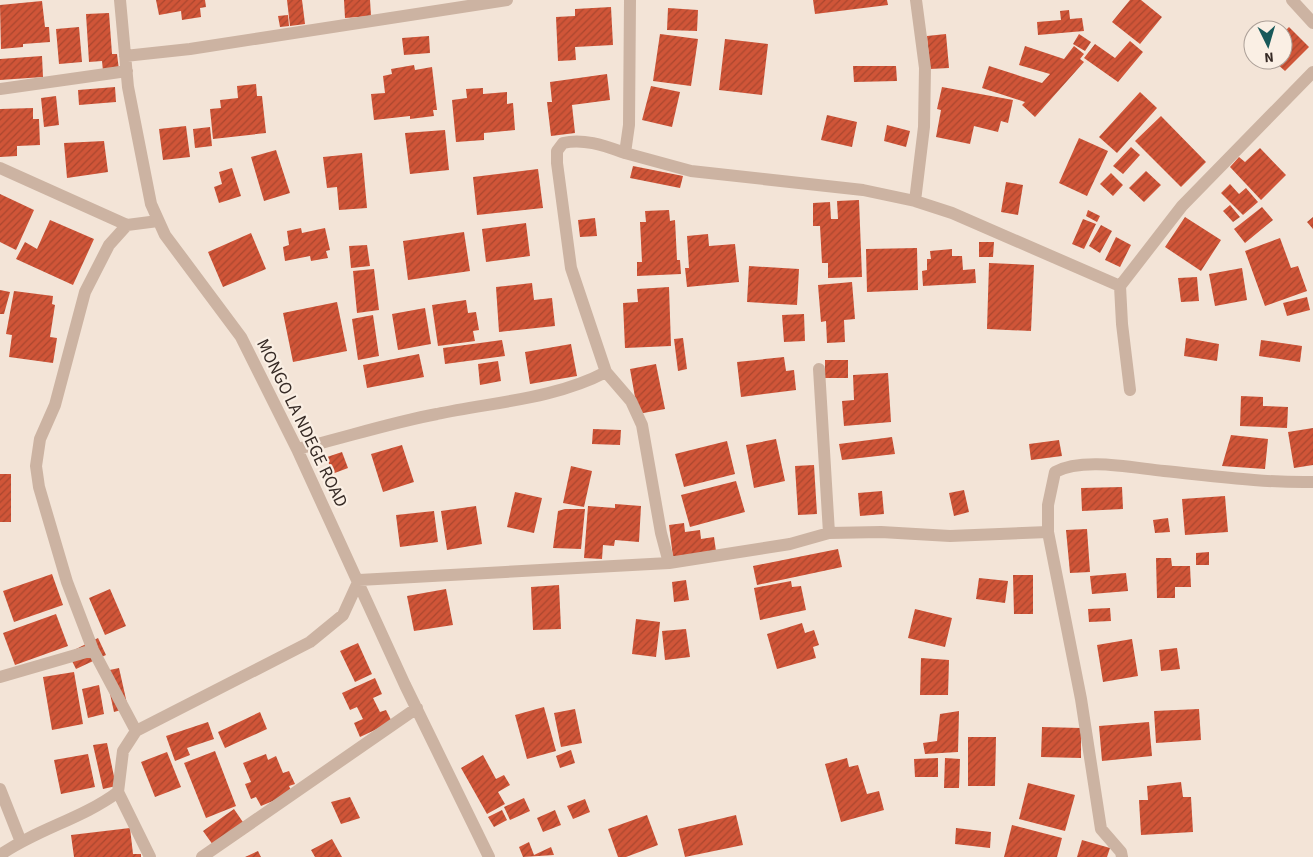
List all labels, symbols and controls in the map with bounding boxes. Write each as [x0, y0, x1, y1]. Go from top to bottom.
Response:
north arrow [1243, 20, 1293, 70]
text: N [1264, 47, 1275, 67]
street label: MONGO LA NDEGE ROAD [250, 334, 354, 512]

